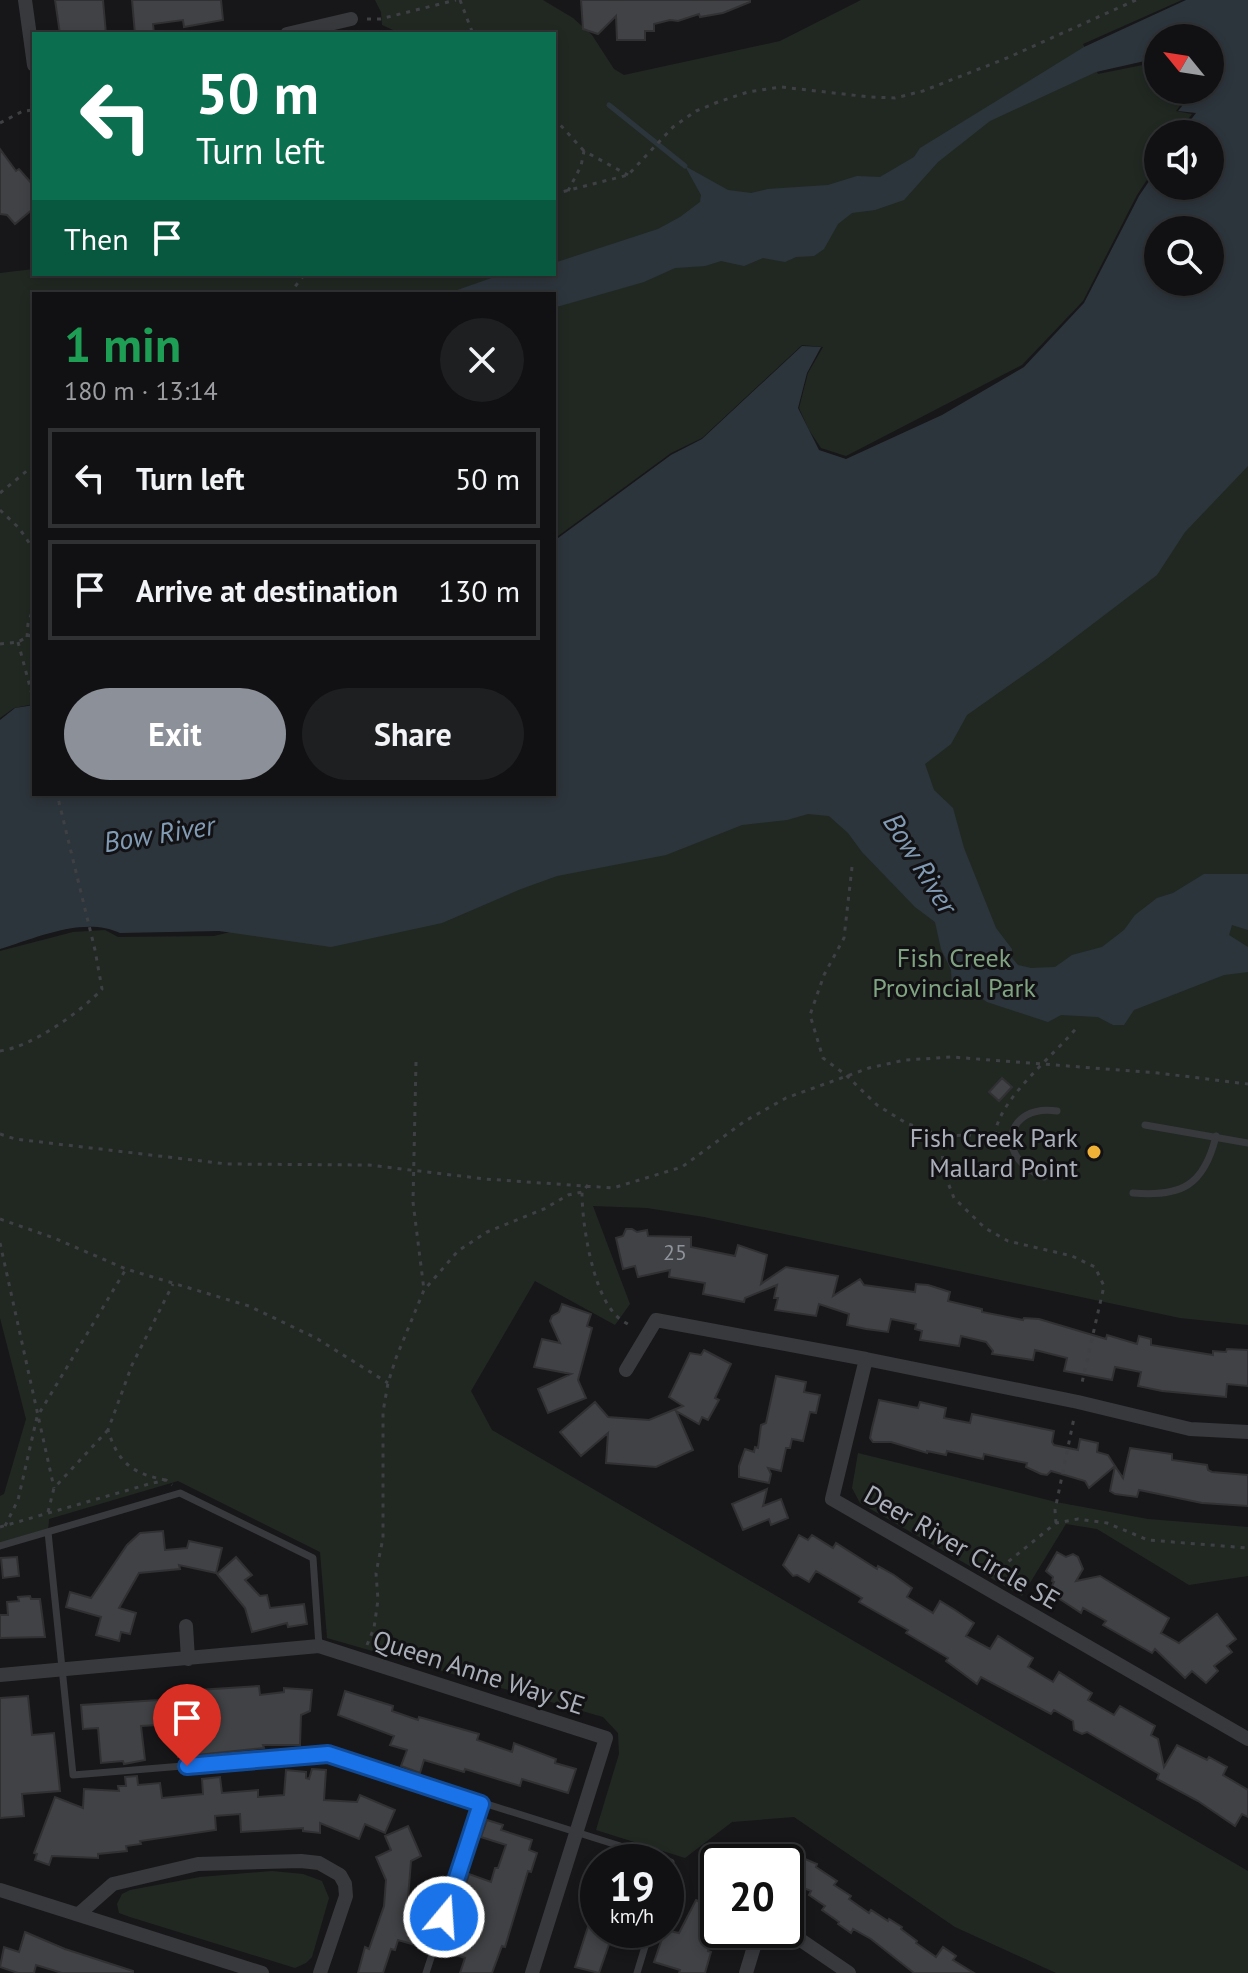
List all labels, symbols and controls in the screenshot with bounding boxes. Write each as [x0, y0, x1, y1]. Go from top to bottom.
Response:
north arrow [1144, 24, 1224, 104]
map controls [1144, 24, 1224, 296]
text: 50 m [196, 57, 319, 129]
icon: left [64, 64, 168, 168]
button: sound [1144, 120, 1224, 200]
text: Turn left [196, 127, 325, 174]
icon: arrive [145, 216, 189, 260]
button: search [1144, 216, 1224, 296]
text: Then [64, 219, 129, 258]
text: 1 min [64, 313, 181, 375]
button: close [440, 318, 524, 402]
text: 180 m · 13:14 [64, 374, 218, 407]
icon: left [68, 456, 112, 500]
text: Turn left [136, 459, 244, 498]
text: 50 m [455, 459, 520, 498]
icon: arrive [68, 568, 112, 612]
text: Arrive at destination [136, 571, 398, 610]
text: 130 m [439, 571, 520, 610]
button: Exit [64, 688, 286, 780]
button: Share [302, 688, 524, 780]
water label: Bow River [101, 806, 219, 860]
water label: Bow River [876, 806, 967, 922]
park label: Fish Creek Provincial Park [872, 941, 1036, 1004]
place label: Fish Creek Park Mallard Point [910, 1121, 1079, 1184]
marker: Fish Creek Park Mallard Point [1085, 1143, 1103, 1161]
house number: 25 [663, 1238, 687, 1266]
street label: Deer River Circle SE [858, 1478, 1066, 1616]
street label: Queen Anne Way SE [369, 1622, 589, 1722]
pin [153, 1684, 221, 1766]
icon: arrive [165, 1696, 209, 1740]
speed limit sign: 20 [700, 1844, 804, 1948]
text: 19 [609, 1860, 655, 1912]
position arrow [402, 1875, 486, 1959]
text: km/h [610, 1903, 654, 1929]

